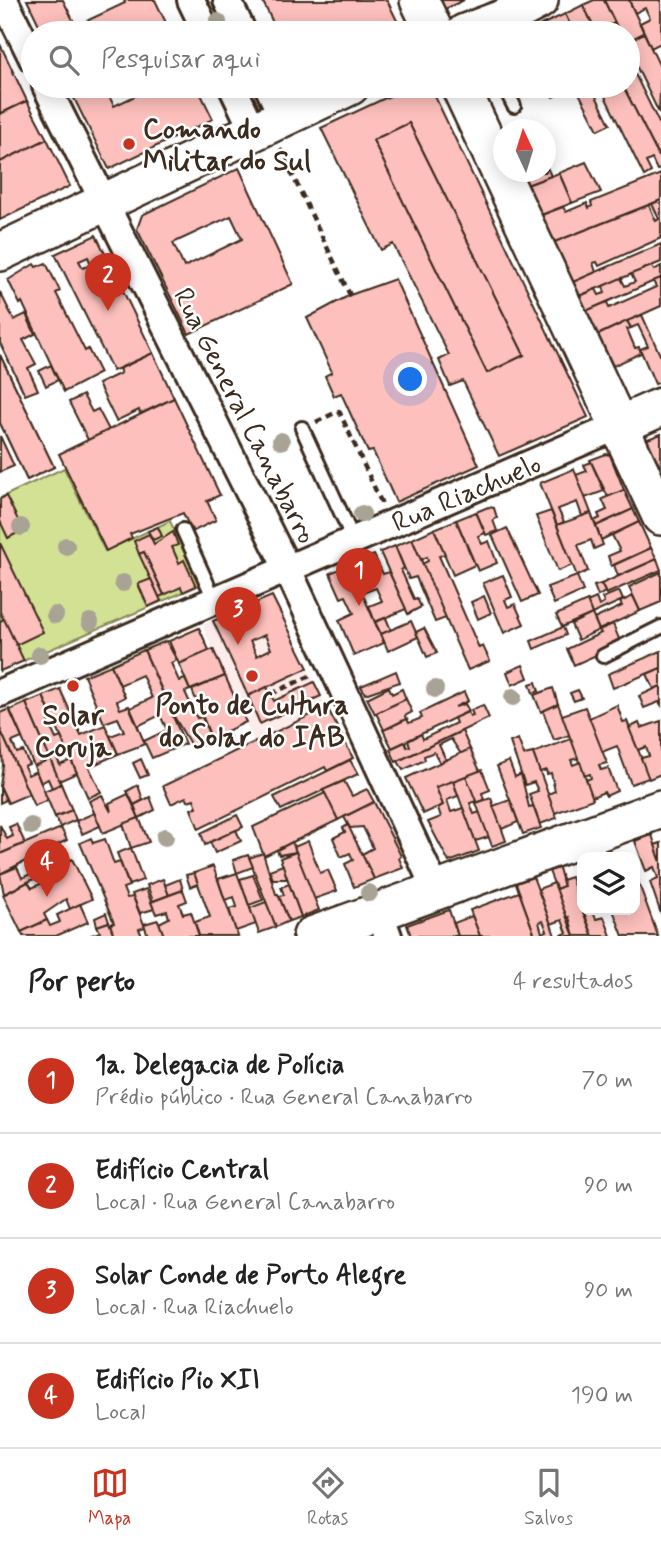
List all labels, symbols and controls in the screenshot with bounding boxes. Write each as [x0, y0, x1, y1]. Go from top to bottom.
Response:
search box [21, 21, 640, 98]
icon: search [45, 41, 83, 79]
text: Pesquisar aqui [101, 43, 260, 77]
place label: Comando Militar do Sul [143, 112, 311, 181]
north arrow [493, 119, 556, 182]
marker: Comando Militar do Sul [121, 136, 137, 152]
pin: 2 [85, 253, 131, 311]
street label: Rua General Canabarro [163, 282, 324, 550]
your location [393, 362, 427, 396]
street label: Rua Riachuelo [387, 446, 547, 542]
pin: 1 [336, 548, 382, 606]
pin: 3 [215, 587, 261, 645]
marker: Ponto de Cultura do Solar do IAB [244, 668, 260, 684]
marker: Solar Coruja [65, 678, 81, 694]
place label: Ponto de Cultura do Solar do IAB [155, 688, 349, 757]
place label: Solar Coruja [35, 698, 113, 767]
pin: 4 [24, 839, 70, 897]
map controls [577, 852, 640, 915]
button: layers [577, 852, 640, 915]
text: Por perto [28, 962, 135, 1001]
text: 4 resultados [513, 967, 633, 997]
text: 1a. Delegacia de Polícia [95, 1049, 345, 1083]
text: 1 [46, 1066, 56, 1096]
text: 70 m [581, 1066, 633, 1096]
text: Prédio público · Rua General Canabarro [95, 1083, 473, 1113]
text: Edifício Central [95, 1154, 269, 1188]
text: 2 [45, 1171, 57, 1201]
text: 90 m [584, 1171, 633, 1201]
text: Local · Rua General Canabarro [95, 1188, 395, 1218]
text: Solar Conde de Porto Alegre [95, 1259, 406, 1293]
text: 3 [46, 1276, 56, 1306]
text: 90 m [584, 1276, 633, 1306]
text: Local · Rua Riachuelo [95, 1293, 294, 1323]
text: Edifício Pio XII [95, 1364, 260, 1398]
text: 4 [44, 1381, 58, 1411]
text: 190 m [571, 1381, 633, 1411]
text: Local [95, 1398, 145, 1428]
tab: Mapa [88, 1464, 131, 1531]
tab: Rotas [307, 1464, 348, 1531]
tab: Salvos [524, 1464, 573, 1531]

